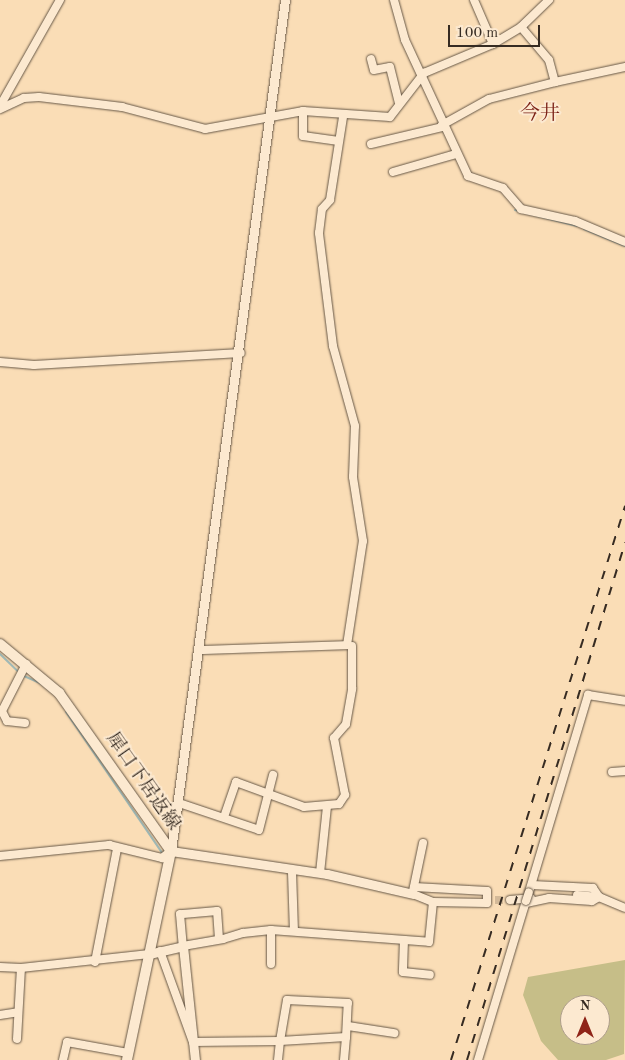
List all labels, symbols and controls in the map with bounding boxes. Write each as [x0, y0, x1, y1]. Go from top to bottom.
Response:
scale bar [450, 15, 542, 47]
text: 100 m [456, 26, 498, 41]
district label: 今井 [520, 102, 560, 126]
street label: 犀口下居返線 [100, 729, 184, 835]
north arrow [560, 995, 610, 1045]
text: N [580, 999, 590, 1013]

